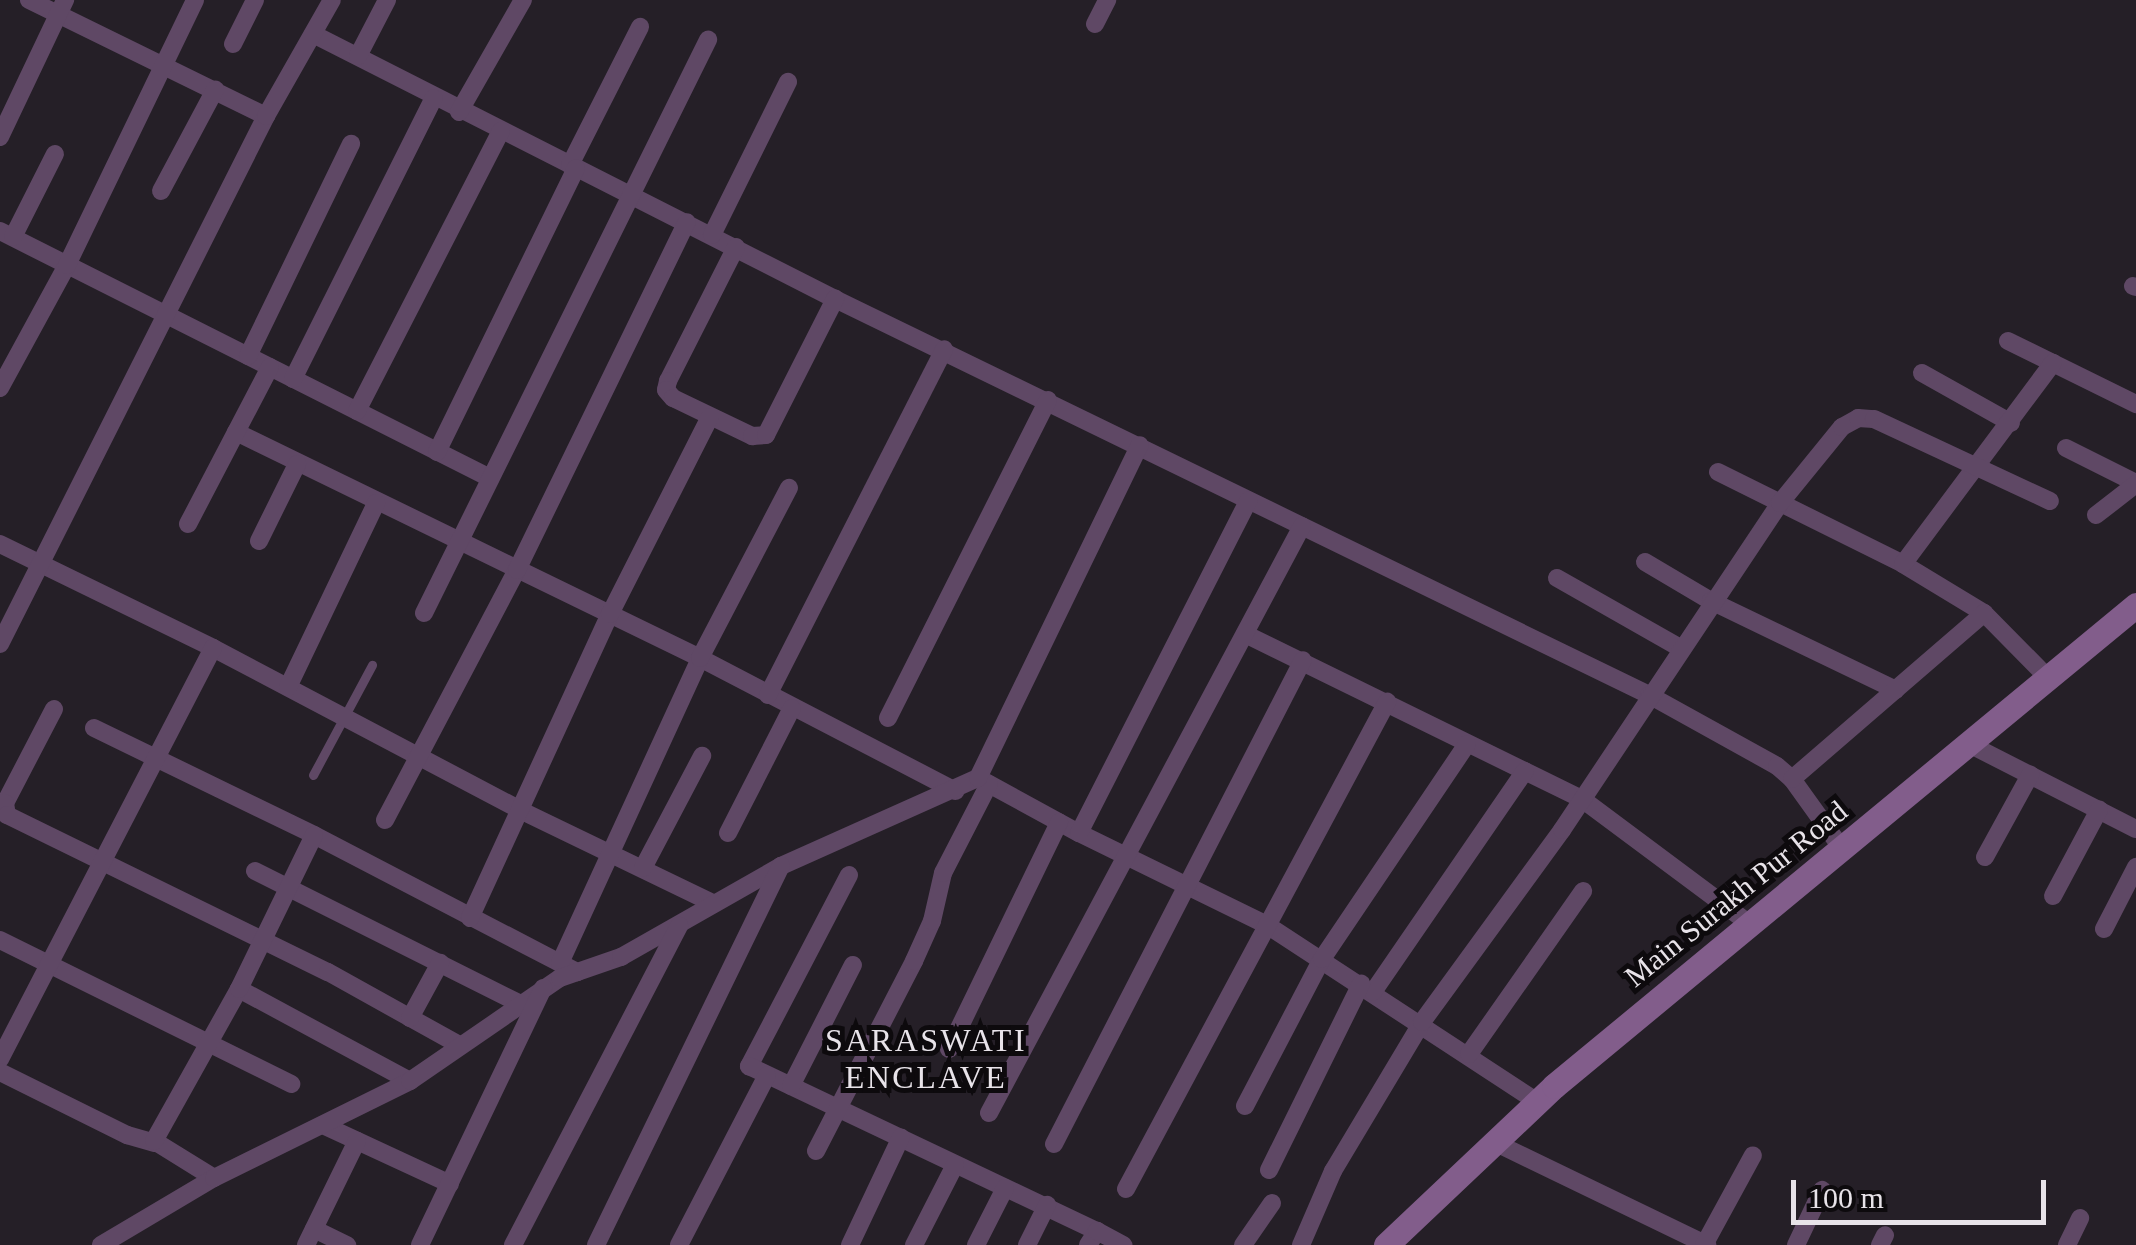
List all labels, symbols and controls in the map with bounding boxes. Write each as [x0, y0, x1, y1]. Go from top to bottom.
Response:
street label: Main Surakh Pur Road [1617, 793, 1855, 995]
district label: SARASWATI ENCLAVE [825, 1022, 1027, 1097]
scale bar [1796, 1160, 2051, 1222]
text: 100 m [1808, 1181, 1884, 1214]

